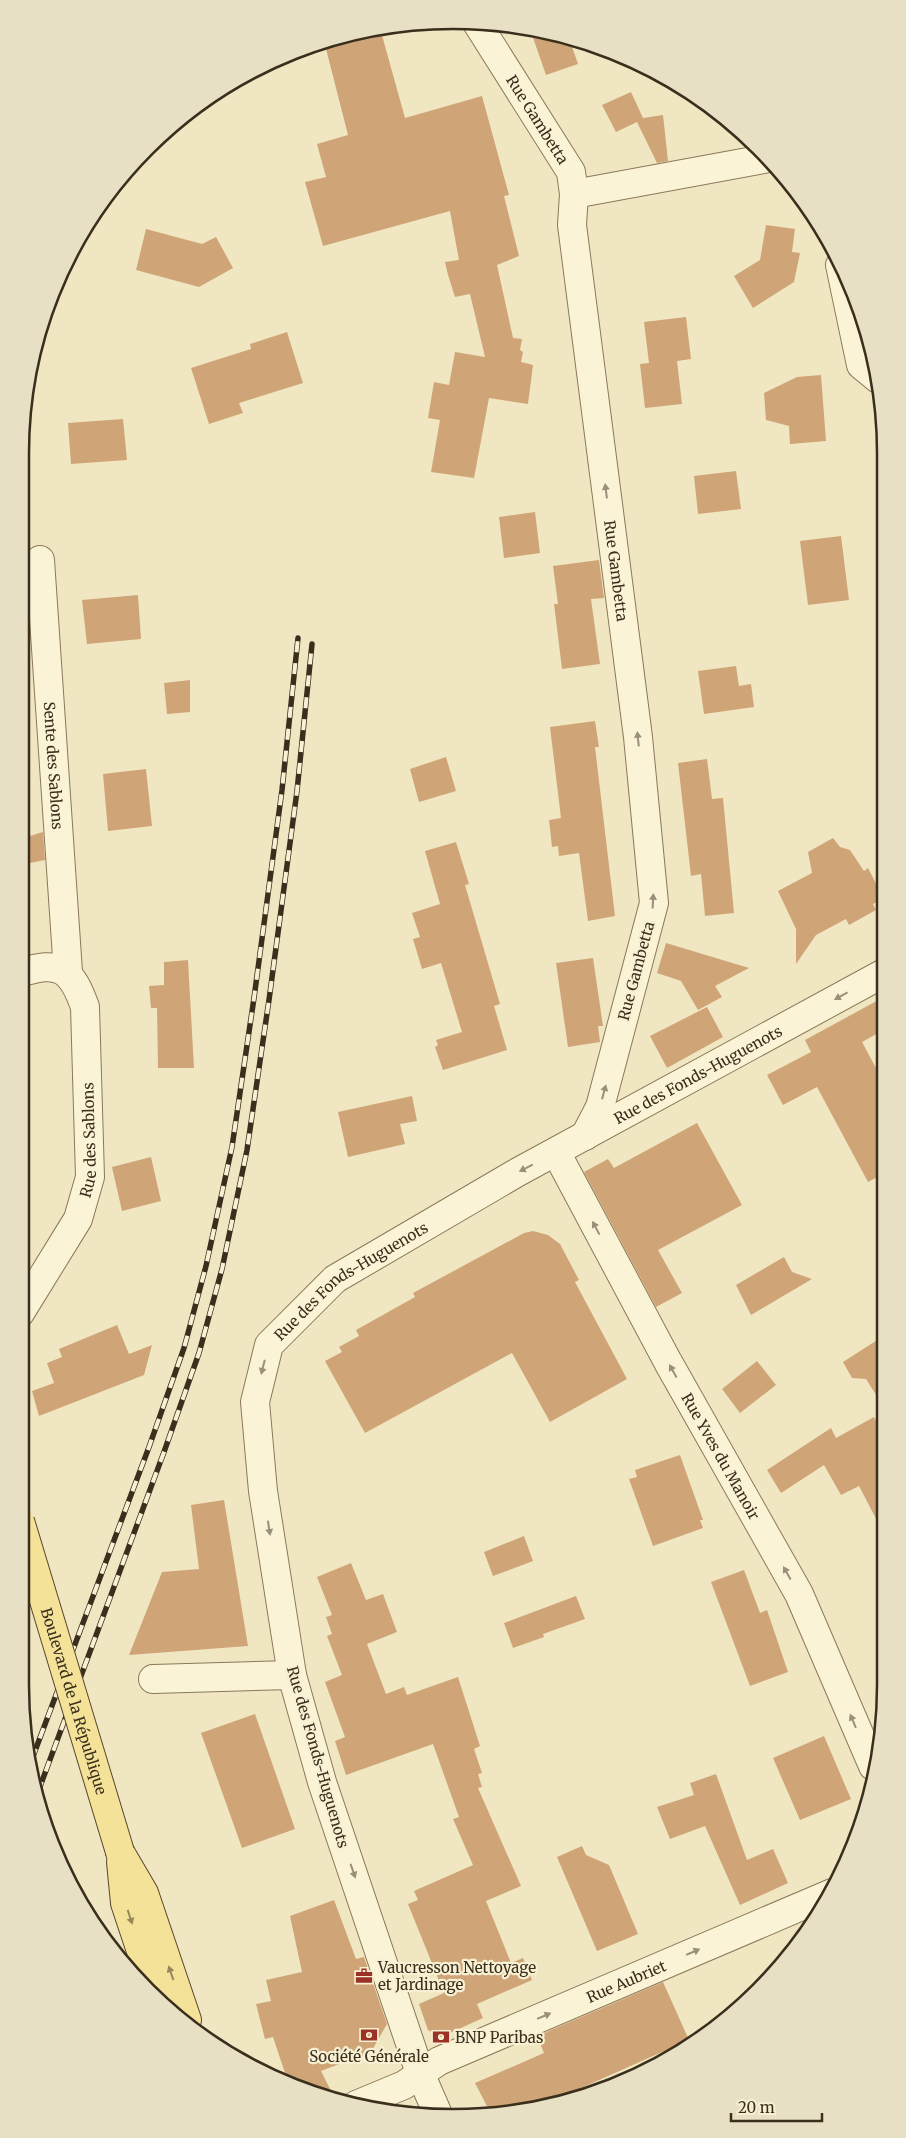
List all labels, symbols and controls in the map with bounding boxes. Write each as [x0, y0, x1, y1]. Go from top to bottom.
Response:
street label: Rue Gambetta [503, 71, 573, 168]
one-way arrow [602, 483, 610, 499]
street label: Rue Gambetta [601, 519, 632, 622]
street label: Sente des Sablons [40, 701, 68, 830]
one-way arrow [634, 731, 642, 747]
one-way arrow [649, 892, 657, 908]
street label: Rue Gambetta [614, 919, 658, 1023]
one-way arrow [834, 992, 848, 1000]
street label: Rue des Fonds-Huguenots [610, 1021, 785, 1128]
street label: Rue des Sablons [75, 1082, 100, 1200]
one-way arrow [600, 1084, 608, 1099]
one-way arrow [519, 1164, 534, 1172]
street label: Rue des Fonds-Huguenots [270, 1217, 431, 1344]
one-way arrow [591, 1221, 600, 1234]
one-way arrow [259, 1359, 267, 1374]
one-way arrow [669, 1363, 677, 1378]
street label: Rue Yves du Manoir [678, 1389, 765, 1523]
one-way arrow [265, 1520, 273, 1536]
one-way arrow [783, 1566, 791, 1581]
street label: Boulevard de la République [37, 1605, 112, 1797]
street label: Rue des Fonds-Huguenots [283, 1664, 353, 1850]
one-way arrow [849, 1714, 857, 1728]
one-way arrow [350, 1864, 357, 1879]
one-way arrow [126, 1910, 134, 1925]
one-way arrow [686, 1948, 700, 1956]
street label: Rue Aubriet [584, 1956, 669, 2006]
place label: Vaucresson Nettoyage et Jardinage [377, 1958, 536, 1994]
one-way arrow [167, 1966, 174, 1981]
office icon: Vaucresson Nettoyage et Jardinage [354, 1966, 374, 1986]
one-way arrow [537, 2012, 552, 2020]
bank icon: Société Générale [359, 2025, 379, 2045]
bank icon: BNP Paribas [431, 2027, 451, 2047]
place label: BNP Paribas [455, 2028, 543, 2047]
place label: Société Générale [309, 2047, 429, 2066]
scale bar [731, 2090, 822, 2122]
text: 20 m [738, 2098, 775, 2117]

